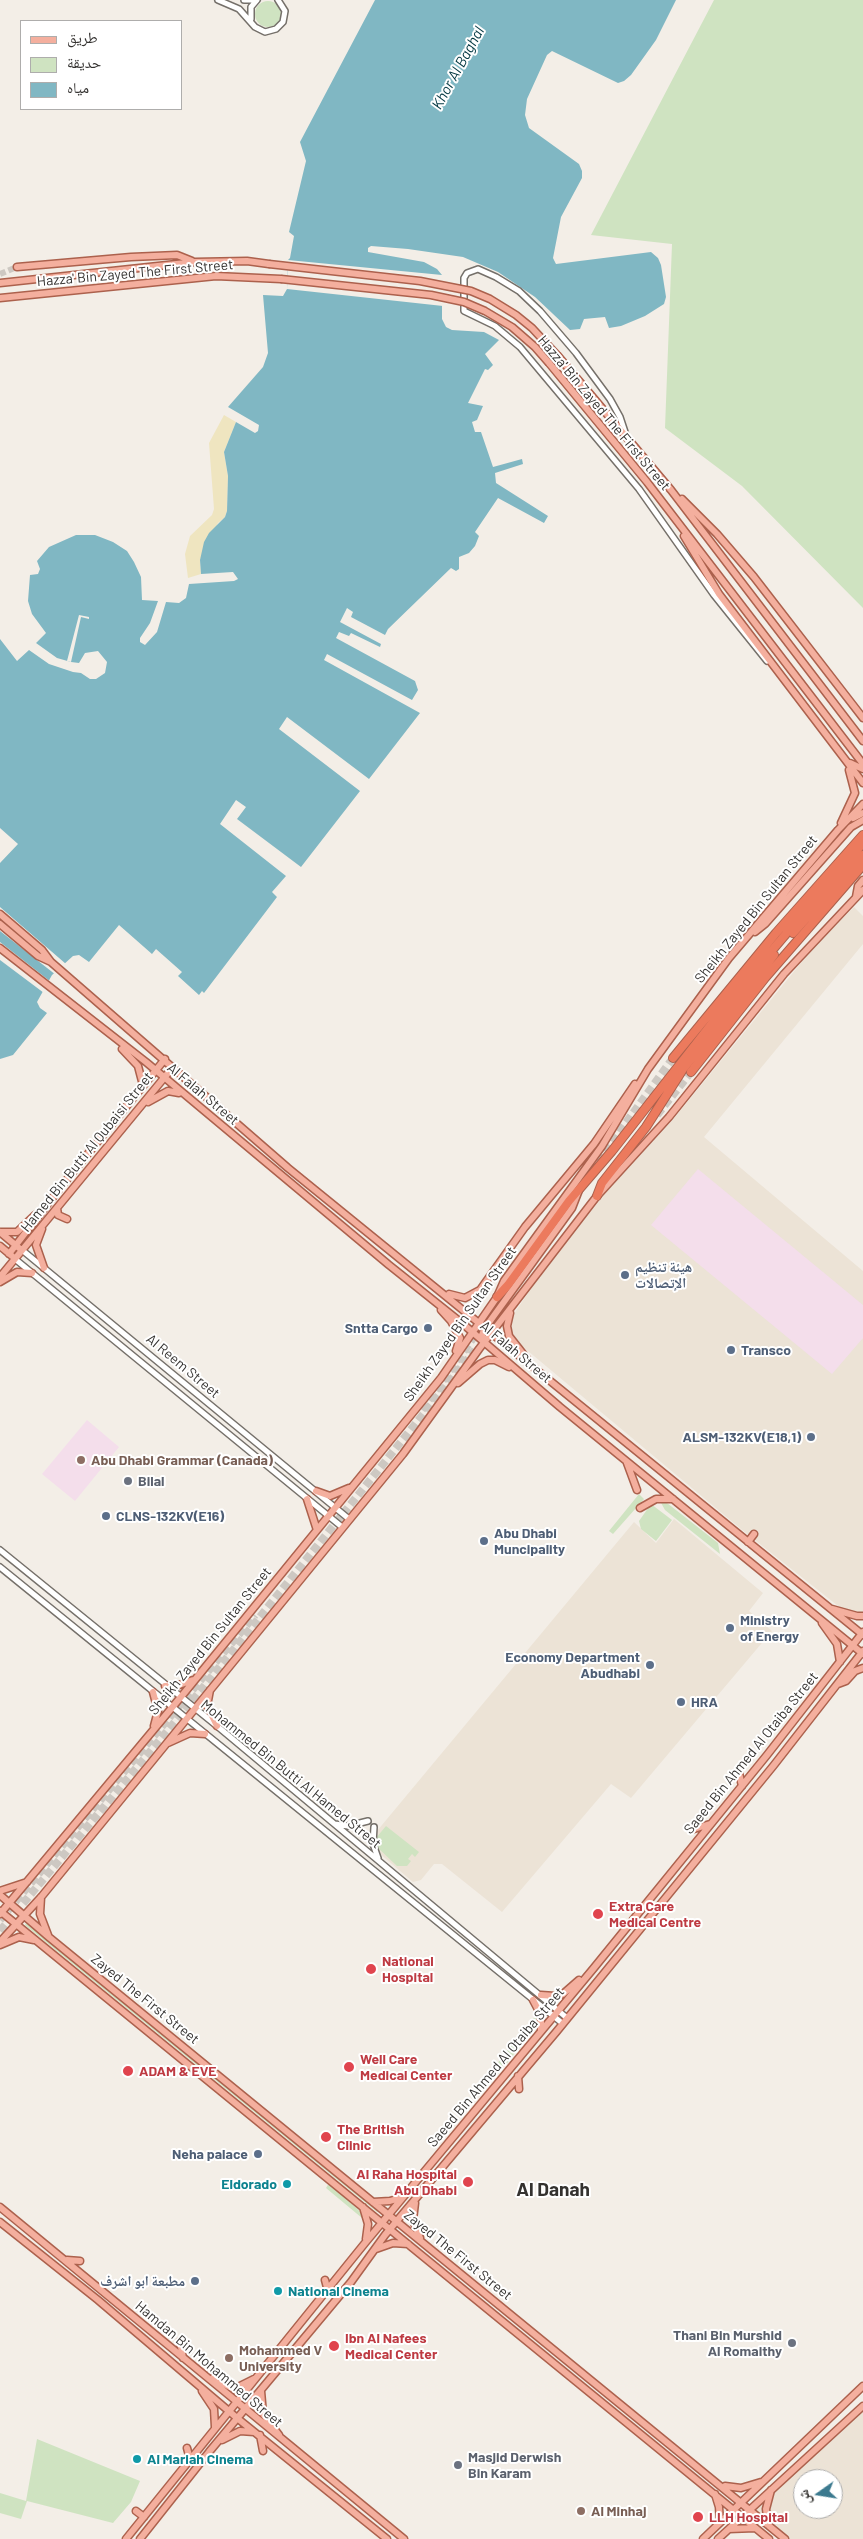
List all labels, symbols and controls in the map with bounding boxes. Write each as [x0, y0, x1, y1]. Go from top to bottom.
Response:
legend [20, 20, 182, 110]
water label: Khor Al Baghal [428, 24, 488, 112]
text: طريق [67, 28, 98, 46]
text: حديقة [67, 53, 101, 71]
text: مياه [67, 78, 89, 96]
street label: Hazza' Bin Zayed The First Street [36, 256, 234, 290]
street label: Hazza' Bin Zayed The First Street [534, 332, 674, 494]
street label: Sheikh Zayed Bin Sultan Street [691, 832, 821, 986]
street label: Al Falah Street [164, 1059, 242, 1129]
street label: Hamed Bin Butti Al Qubaisi Street [17, 1069, 157, 1235]
street label: Sheikh Zayed Bin Sultan Street [400, 1243, 520, 1405]
place label: هيئة تنظيم الإتصالات [635, 1259, 692, 1292]
marker: هيئة تنظيم الإتصالات [619, 1269, 631, 1281]
street label: Al Falah Street [477, 1317, 555, 1387]
place label: Sntta Cargo [345, 1320, 418, 1336]
marker: Sntta Cargo [422, 1322, 434, 1334]
street label: Al Reem Street [143, 1330, 223, 1402]
place label: Transco [741, 1342, 791, 1358]
marker: Transco [725, 1344, 737, 1356]
place label: ALSM-132KV(E18,1) [683, 1429, 801, 1445]
marker: ALSM-132KV(E18,1) [805, 1431, 817, 1443]
place label: Abu Dhabi Grammar (Canada) [91, 1452, 273, 1468]
marker: Abu Dhabi Grammar (Canada) [75, 1454, 87, 1466]
place label: Bilal [138, 1473, 164, 1489]
marker: Bilal [122, 1475, 134, 1487]
place label: CLNS-132KV(E16) [116, 1508, 224, 1524]
marker: CLNS-132KV(E16) [100, 1510, 112, 1522]
place label: Abu Dhabi Muncipality [494, 1525, 565, 1558]
marker: Abu Dhabi Muncipality [478, 1535, 490, 1547]
street label: Sheikh Zayed Bin Sultan Street [145, 1564, 275, 1718]
place label: Ministry of Energy [740, 1612, 799, 1644]
marker: Ministry of Energy [724, 1622, 736, 1634]
place label: Economy Department Abudhabi [505, 1649, 640, 1681]
marker: Economy Department Abudhabi [644, 1659, 656, 1671]
street label: Saeed Bin Ahmed Al Otaiba Street [680, 1669, 822, 1837]
place label: HRA [691, 1694, 718, 1710]
street label: Mohammed Bin Butti Al Hamed Street [197, 1696, 385, 1852]
marker: HRA [675, 1696, 687, 1708]
place label: Extra Care Medical Centre [609, 1898, 701, 1930]
marker: Extra Care Medical Centre [591, 1907, 605, 1921]
street label: Zayed The First Street [88, 1950, 202, 2048]
place label: National Hospital [382, 1953, 434, 1985]
marker: National Hospital [364, 1962, 378, 1976]
street label: Saeed Bin Ahmed Al Otaiba Street [424, 1984, 568, 2150]
place label: Well Care Medical Center [360, 2051, 452, 2084]
marker: Well Care Medical Center [342, 2060, 356, 2074]
place label: ADAM & EVE [139, 2063, 216, 2079]
marker: ADAM & EVE [121, 2064, 135, 2078]
place label: The British Clinic [337, 2121, 404, 2154]
marker: The British Clinic [319, 2130, 333, 2144]
place label: Neha palace [172, 2146, 248, 2162]
marker: Neha palace [252, 2148, 264, 2160]
place label: Al Raha Hospital Abu Dhabi [356, 2166, 457, 2198]
marker: Al Raha Hospital Abu Dhabi [461, 2175, 475, 2189]
place label: Eldorado [221, 2176, 277, 2192]
marker: Eldorado [281, 2178, 293, 2190]
district label: Al Danah [516, 2179, 590, 2201]
street label: Zayed The First Street [401, 2206, 515, 2304]
place label: مطبعة ابو اشرف [100, 2273, 185, 2289]
marker: مطبعة ابو اشرف [189, 2275, 201, 2287]
place label: National Cinema [288, 2283, 389, 2299]
marker: National Cinema [272, 2285, 284, 2297]
street label: Hamdan Bin Mohammed Street [132, 2297, 286, 2431]
place label: Thani Bin Murshid Al Romaithy [673, 2327, 782, 2360]
place label: Ibn Al Nafees Medical Center [345, 2330, 437, 2362]
marker: Thani Bin Murshid Al Romaithy [786, 2337, 798, 2349]
marker: Ibn Al Nafees Medical Center [327, 2339, 341, 2353]
place label: Mohammed V University [239, 2342, 322, 2374]
marker: Mohammed V University [223, 2352, 235, 2364]
place label: Masjid Derwish Bin Karam [468, 2449, 561, 2482]
place label: Al Mariah Cinema [147, 2451, 253, 2467]
marker: Al Mariah Cinema [131, 2453, 143, 2465]
marker: Masjid Derwish Bin Karam [452, 2459, 464, 2471]
north arrow [793, 2469, 843, 2519]
text: ش [794, 2488, 814, 2506]
place label: Al Minhaj [591, 2503, 646, 2519]
marker: Al Minhaj [575, 2505, 587, 2517]
place label: LLH Hospital [709, 2509, 788, 2525]
marker: LLH Hospital [691, 2510, 705, 2524]

